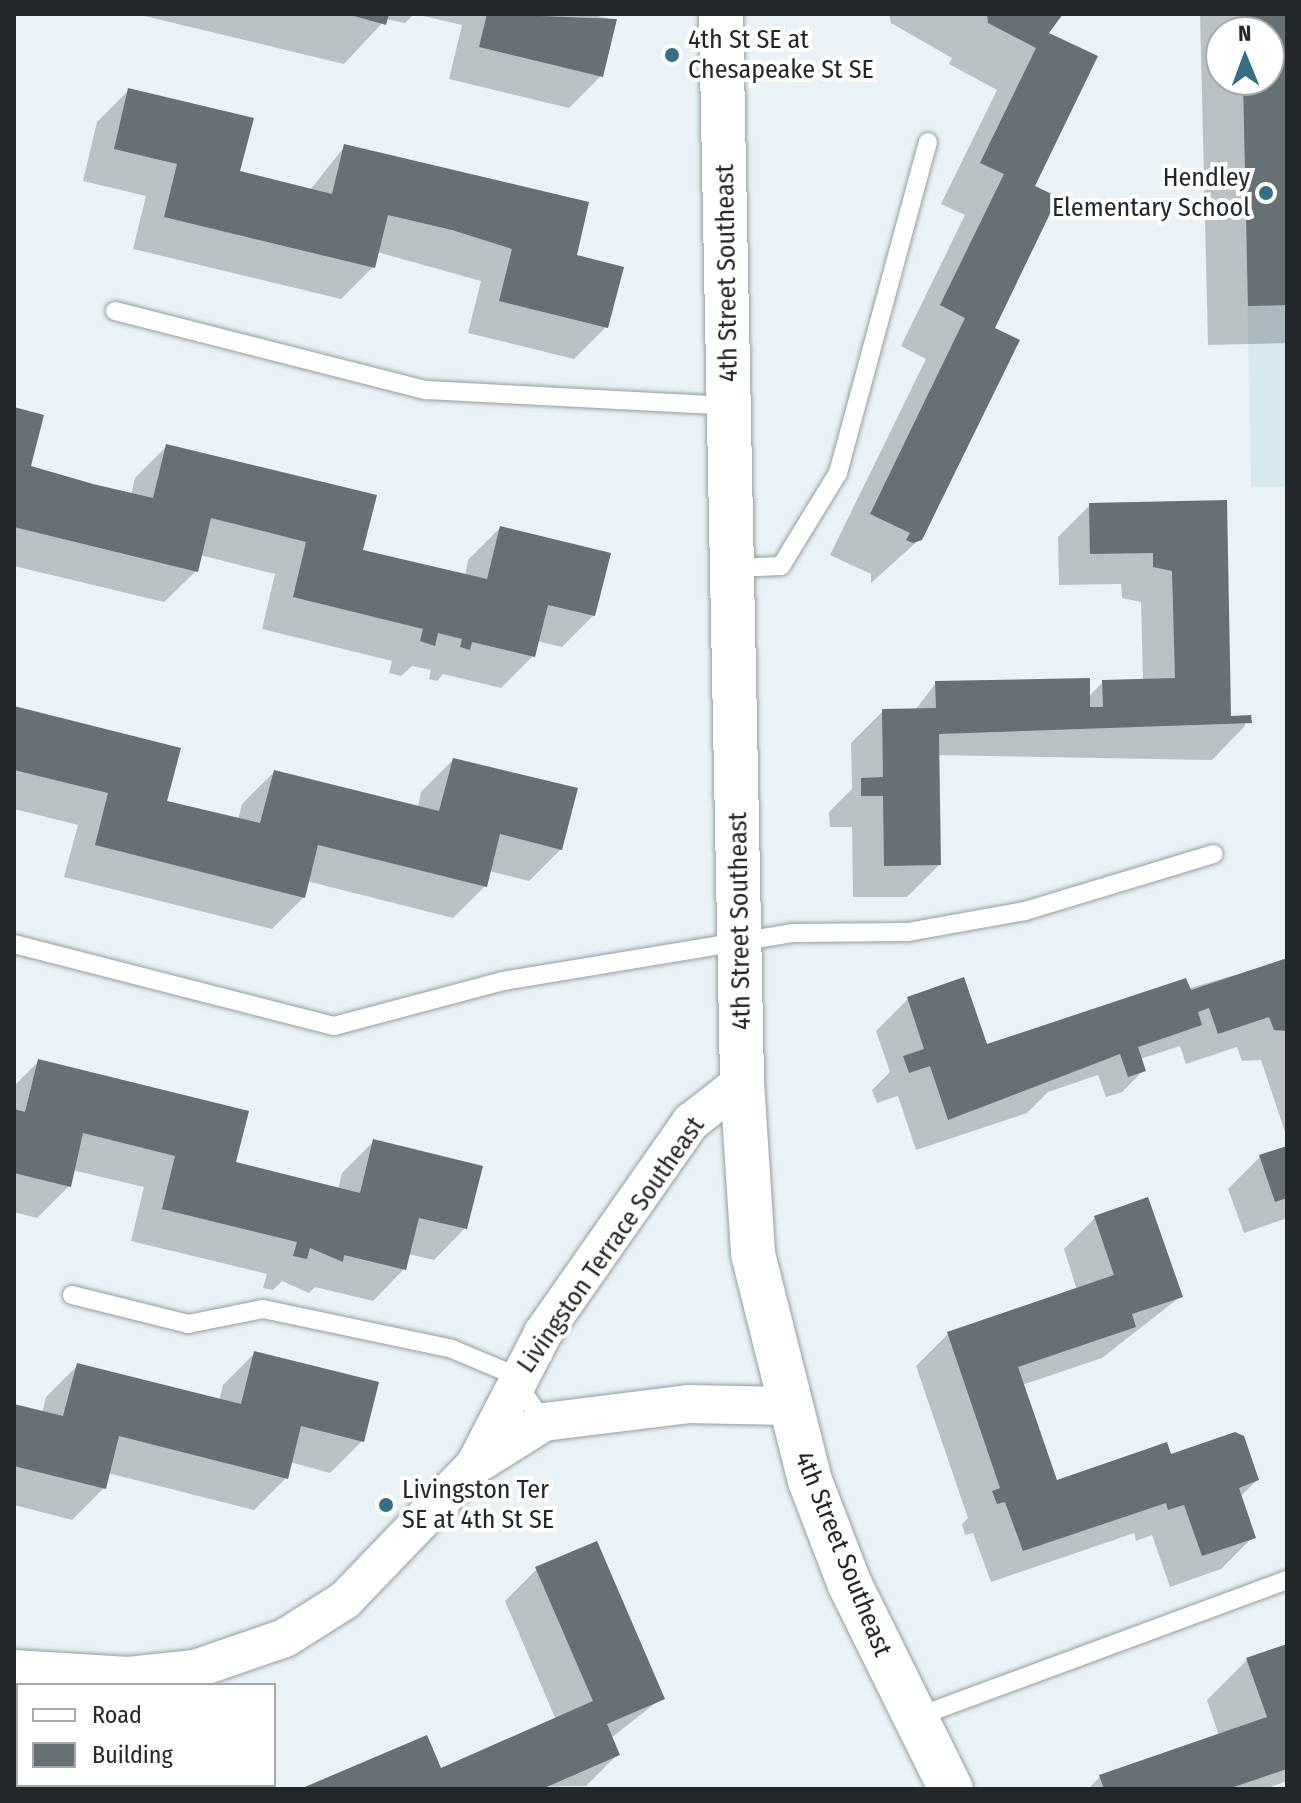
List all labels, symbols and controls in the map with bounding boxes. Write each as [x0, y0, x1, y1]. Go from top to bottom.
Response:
north arrow [1205, 16, 1285, 96]
text: N [1238, 20, 1251, 47]
place label: 4th St SE at Chesapeake St SE [688, 24, 874, 86]
marker: 4th St SE at Chesapeake St SE [663, 46, 681, 64]
place label: Hendley Elementary School [1052, 162, 1250, 224]
street label: 4th Street Southeast [709, 164, 745, 382]
marker: Hendley Elementary School [1257, 184, 1275, 202]
street label: 4th Street Southeast [722, 812, 758, 1030]
street label: Livingston Terrace Southeast [511, 1111, 711, 1379]
street label: 4th Street Southeast [788, 1447, 898, 1661]
place label: Livingston Ter SE at 4th St SE [402, 1474, 554, 1536]
marker: Livingston Ter SE at 4th St SE [377, 1496, 395, 1514]
legend [16, 1683, 276, 1787]
text: Road [92, 1701, 142, 1729]
text: Building [92, 1741, 173, 1769]

